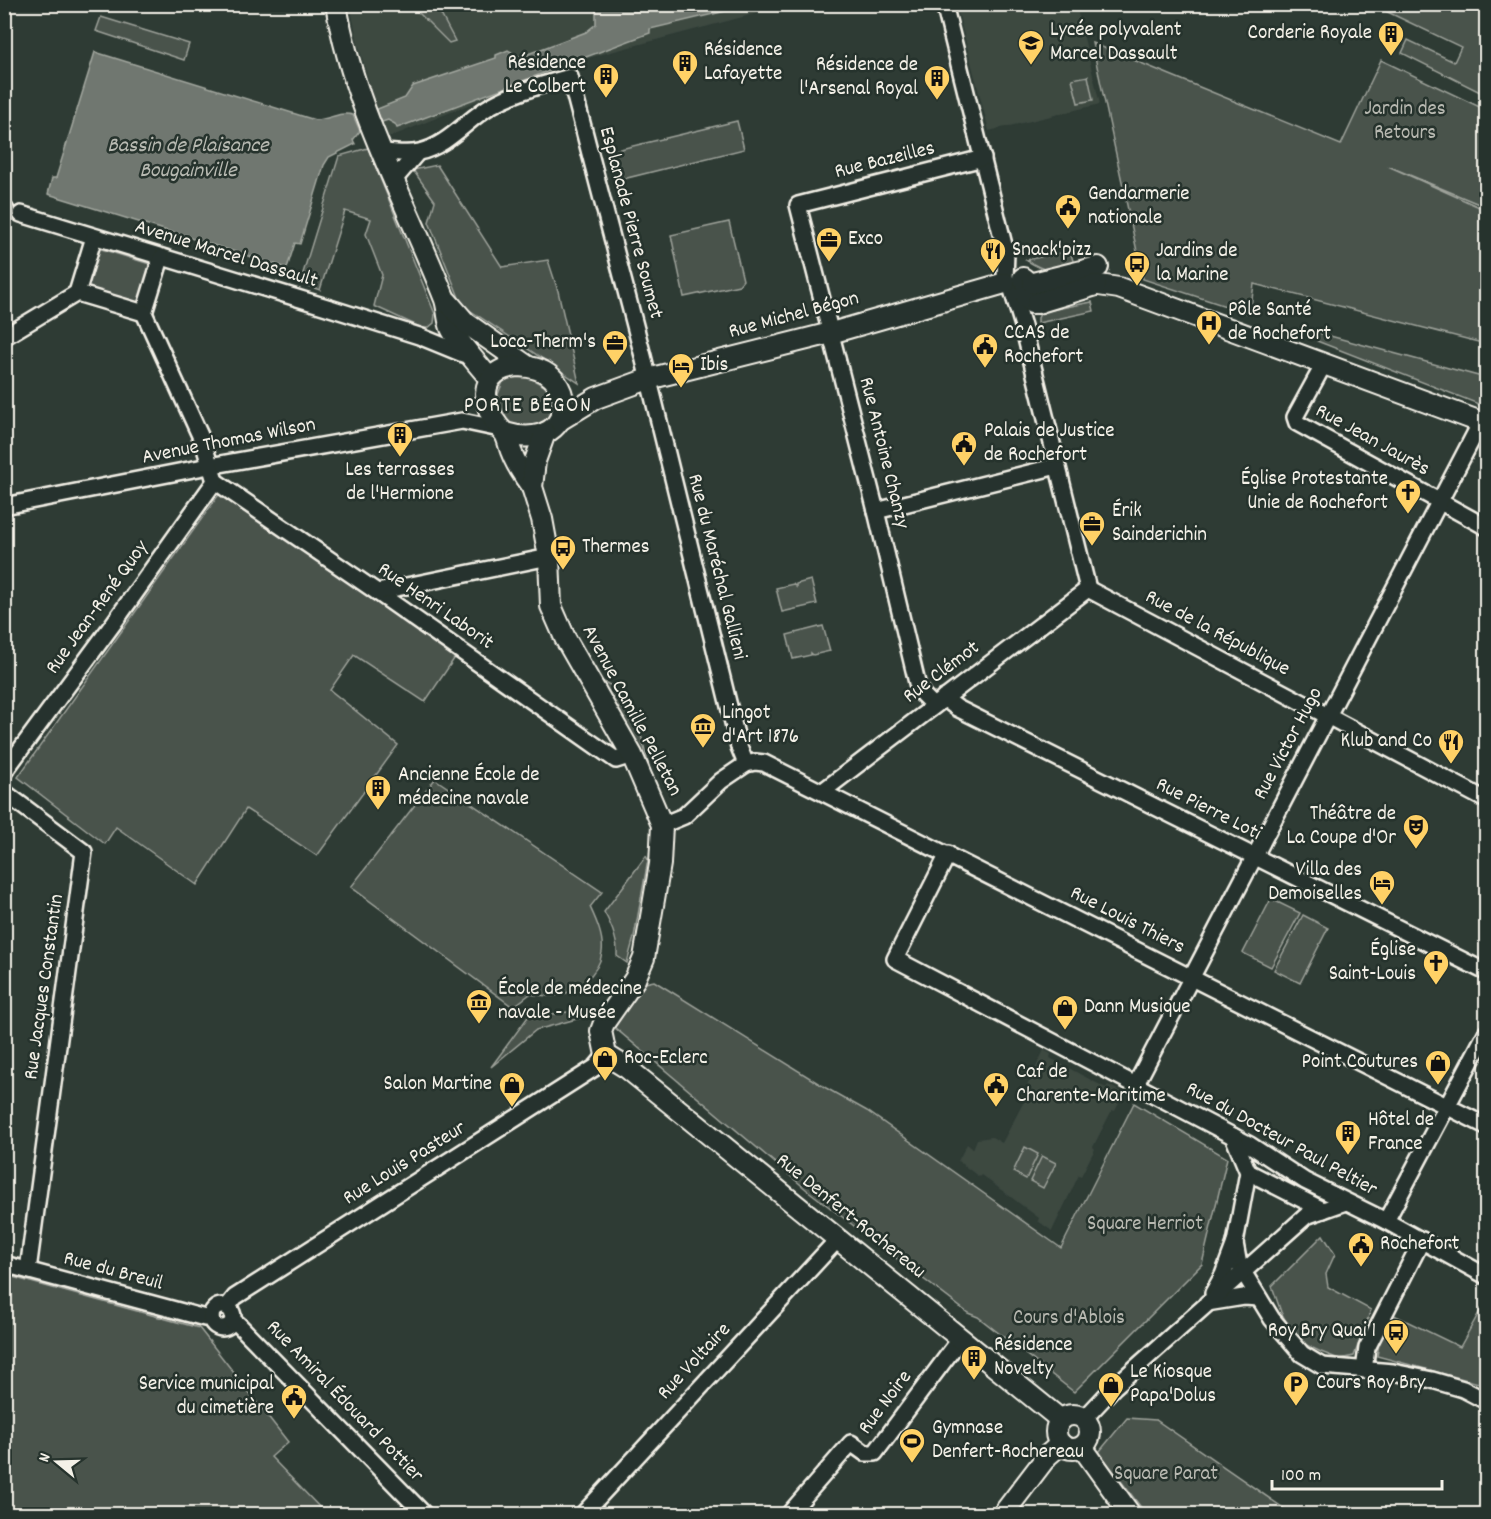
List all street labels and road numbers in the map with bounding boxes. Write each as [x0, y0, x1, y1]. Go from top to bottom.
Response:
street label: Esplanade Pierre Soumet [590, 124, 670, 323]
street label: Rue Bazeilles [832, 134, 938, 188]
street label: Avenue Marcel Dassault [131, 213, 321, 297]
street label: Rue Michel Bégon [725, 284, 863, 348]
street label: Rue Antoine Chanzy [850, 374, 916, 532]
street label: Rue Jean Jaurès [1309, 397, 1435, 485]
street label: Avenue Thomas Wilson [140, 410, 318, 474]
street label: Rue du Maréchal Gallieni [678, 471, 754, 663]
street label: Rue Jean-René Quoy [39, 534, 157, 681]
street label: Rue Henri Laborit [371, 556, 499, 658]
street label: Rue de la République [1139, 583, 1295, 685]
street label: Avenue Camille Pelletan [573, 620, 689, 802]
street label: Rue Clémot [897, 634, 987, 712]
street label: Rue Victor Hugo [1247, 682, 1331, 806]
street label: Rue Pierre Loti [1150, 771, 1266, 850]
street label: Rue Louis Thiers [1064, 879, 1190, 963]
street label: Rue Jacques Constantin [17, 892, 73, 1082]
street label: Rue du Docteur Paul Peltier [1180, 1075, 1382, 1205]
street label: Rue Louis Pasteur [338, 1114, 472, 1214]
street label: Rue Denfert-Rochereau [769, 1147, 931, 1287]
street label: Rue du Breuil [60, 1244, 166, 1300]
street label: Rue Amiral Édouard Pottier [258, 1314, 430, 1490]
street label: Rue Voltaire [651, 1317, 739, 1407]
street label: Rue Noire [852, 1364, 920, 1442]

